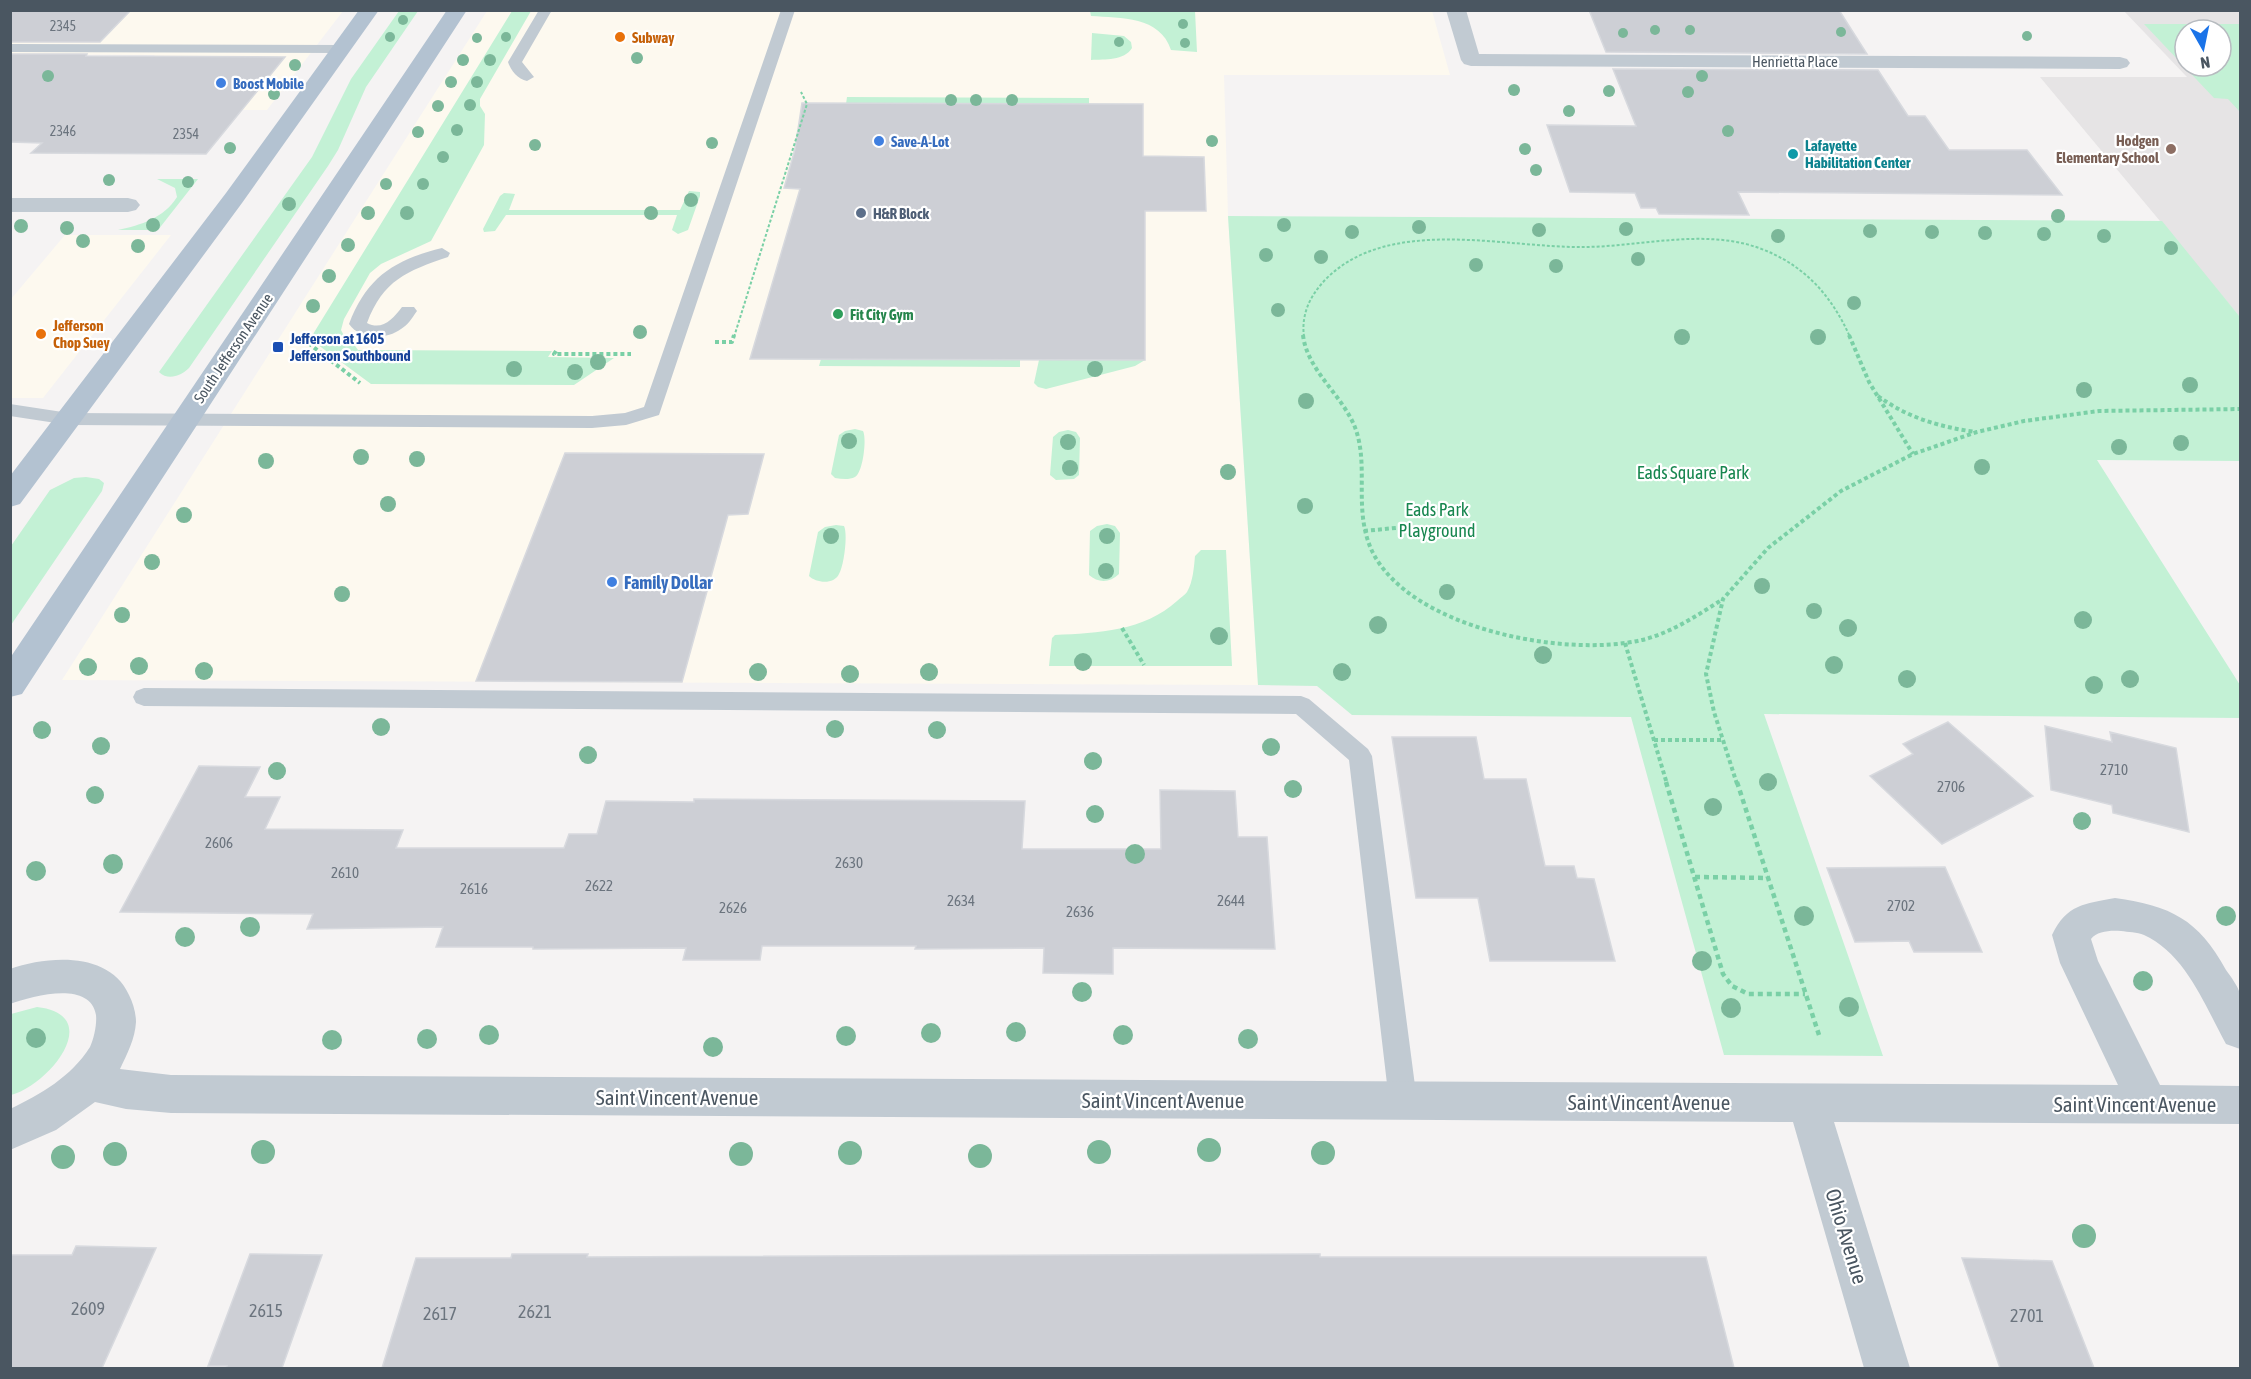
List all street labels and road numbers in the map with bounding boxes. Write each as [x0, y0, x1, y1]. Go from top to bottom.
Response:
street label: Henrietta Place [1752, 53, 1838, 70]
street label: South Jefferson Avenue [190, 290, 276, 406]
street label: Saint Vincent Avenue [596, 1085, 758, 1109]
street label: Saint Vincent Avenue [1082, 1088, 1244, 1112]
street label: Saint Vincent Avenue [1568, 1090, 1730, 1114]
street label: Saint Vincent Avenue [2054, 1092, 2216, 1116]
street label: Ohio Avenue [1821, 1186, 1873, 1286]

